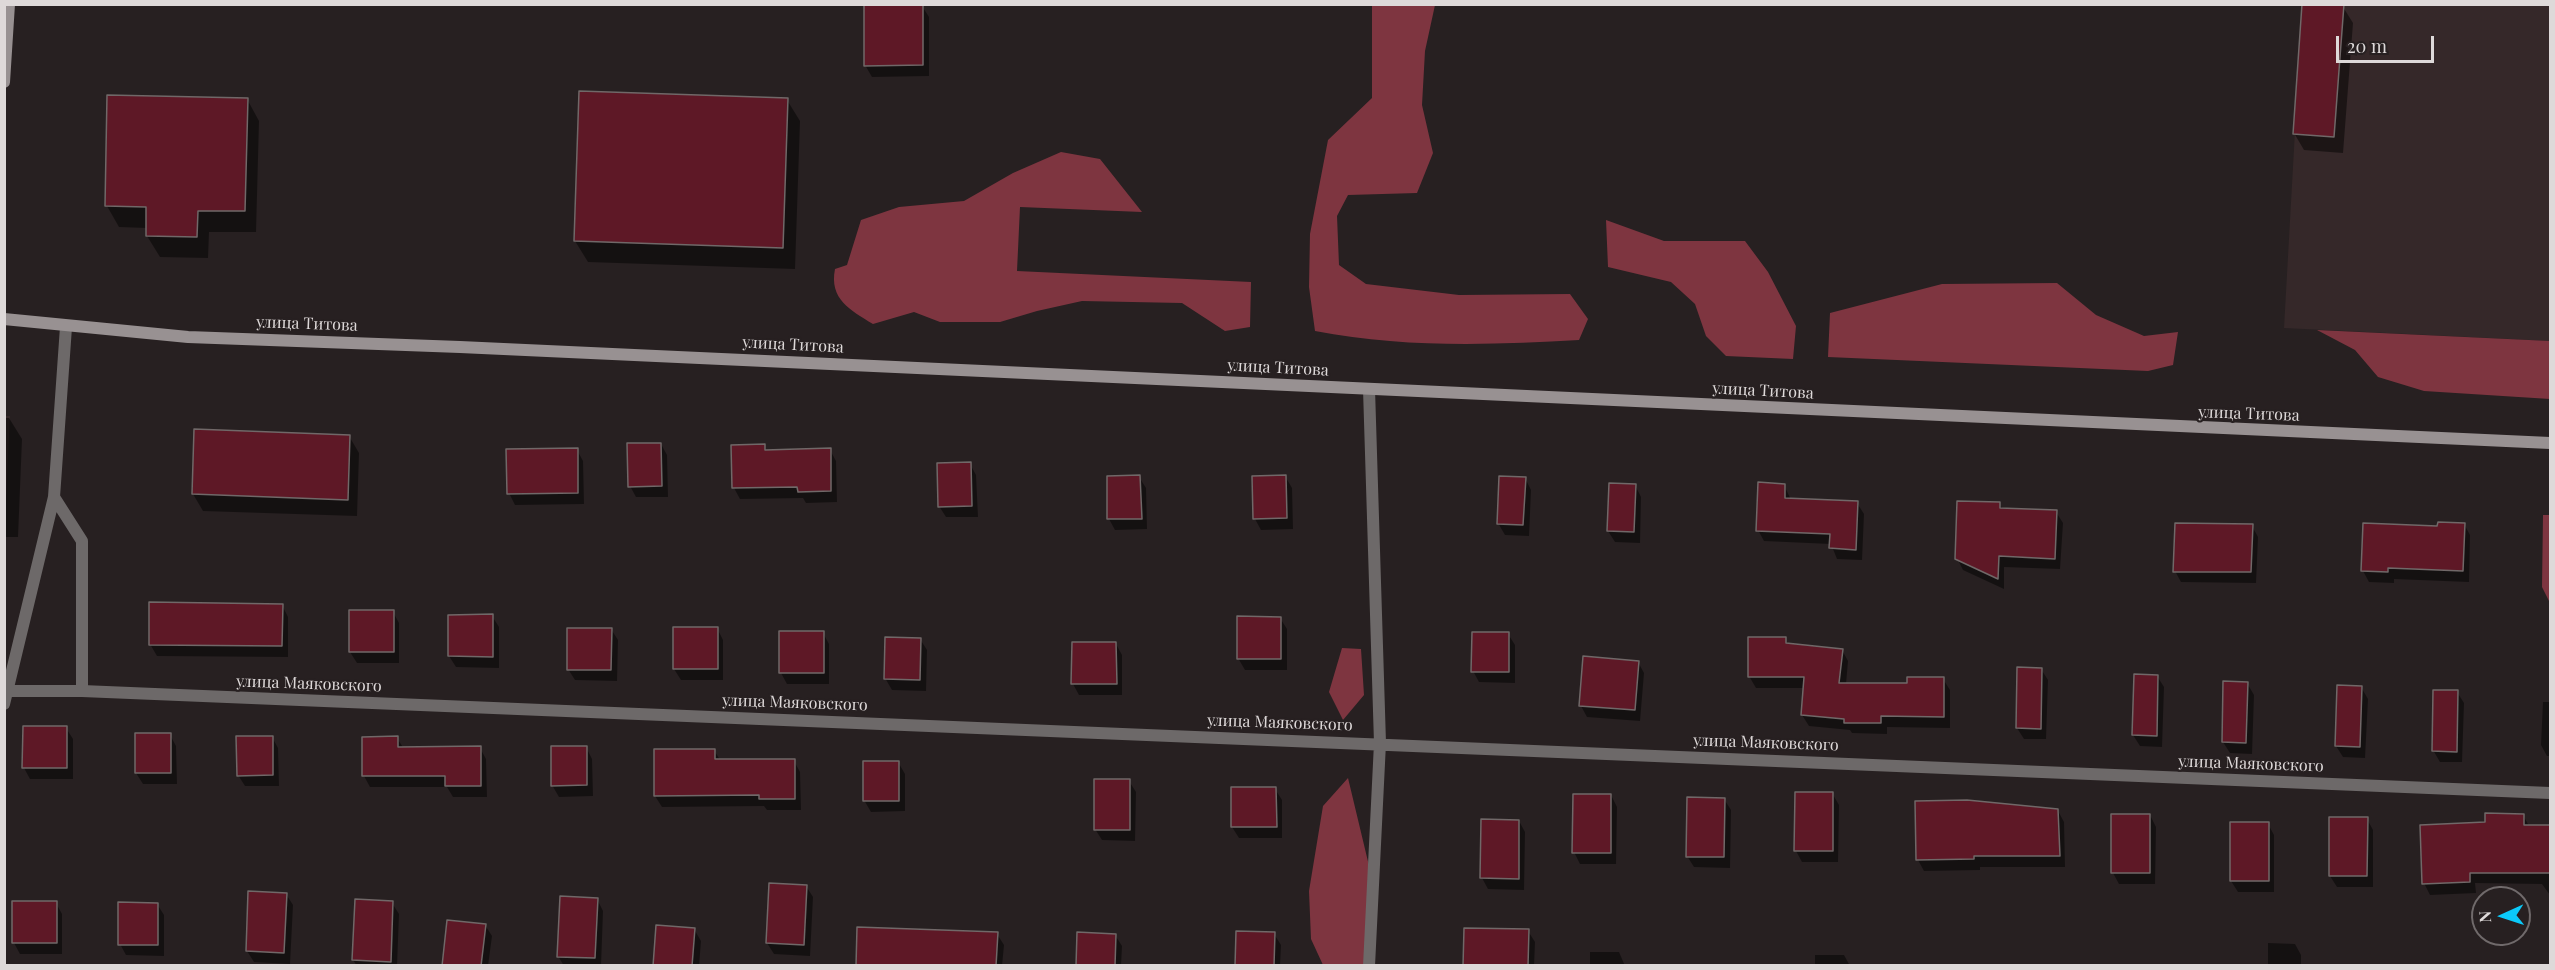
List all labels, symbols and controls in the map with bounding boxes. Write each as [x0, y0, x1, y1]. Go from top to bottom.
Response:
scale bar [2339, 24, 2436, 62]
text: 20 m [2347, 34, 2387, 58]
street label: улица Титова [256, 313, 358, 335]
street label: улица Титова [742, 333, 844, 357]
street label: улица Титова [1227, 356, 1329, 380]
street label: улица Титова [1712, 379, 1814, 403]
street label: улица Титова [2198, 403, 2300, 425]
street label: улица Маяковского [236, 672, 382, 696]
street label: улица Маяковского [722, 691, 868, 715]
street label: улица Маяковского [1207, 711, 1353, 735]
street label: улица Маяковского [1693, 731, 1839, 755]
street label: улица Маяковского [2178, 752, 2324, 776]
north arrow [2471, 886, 2531, 946]
text: N [2474, 911, 2495, 923]

